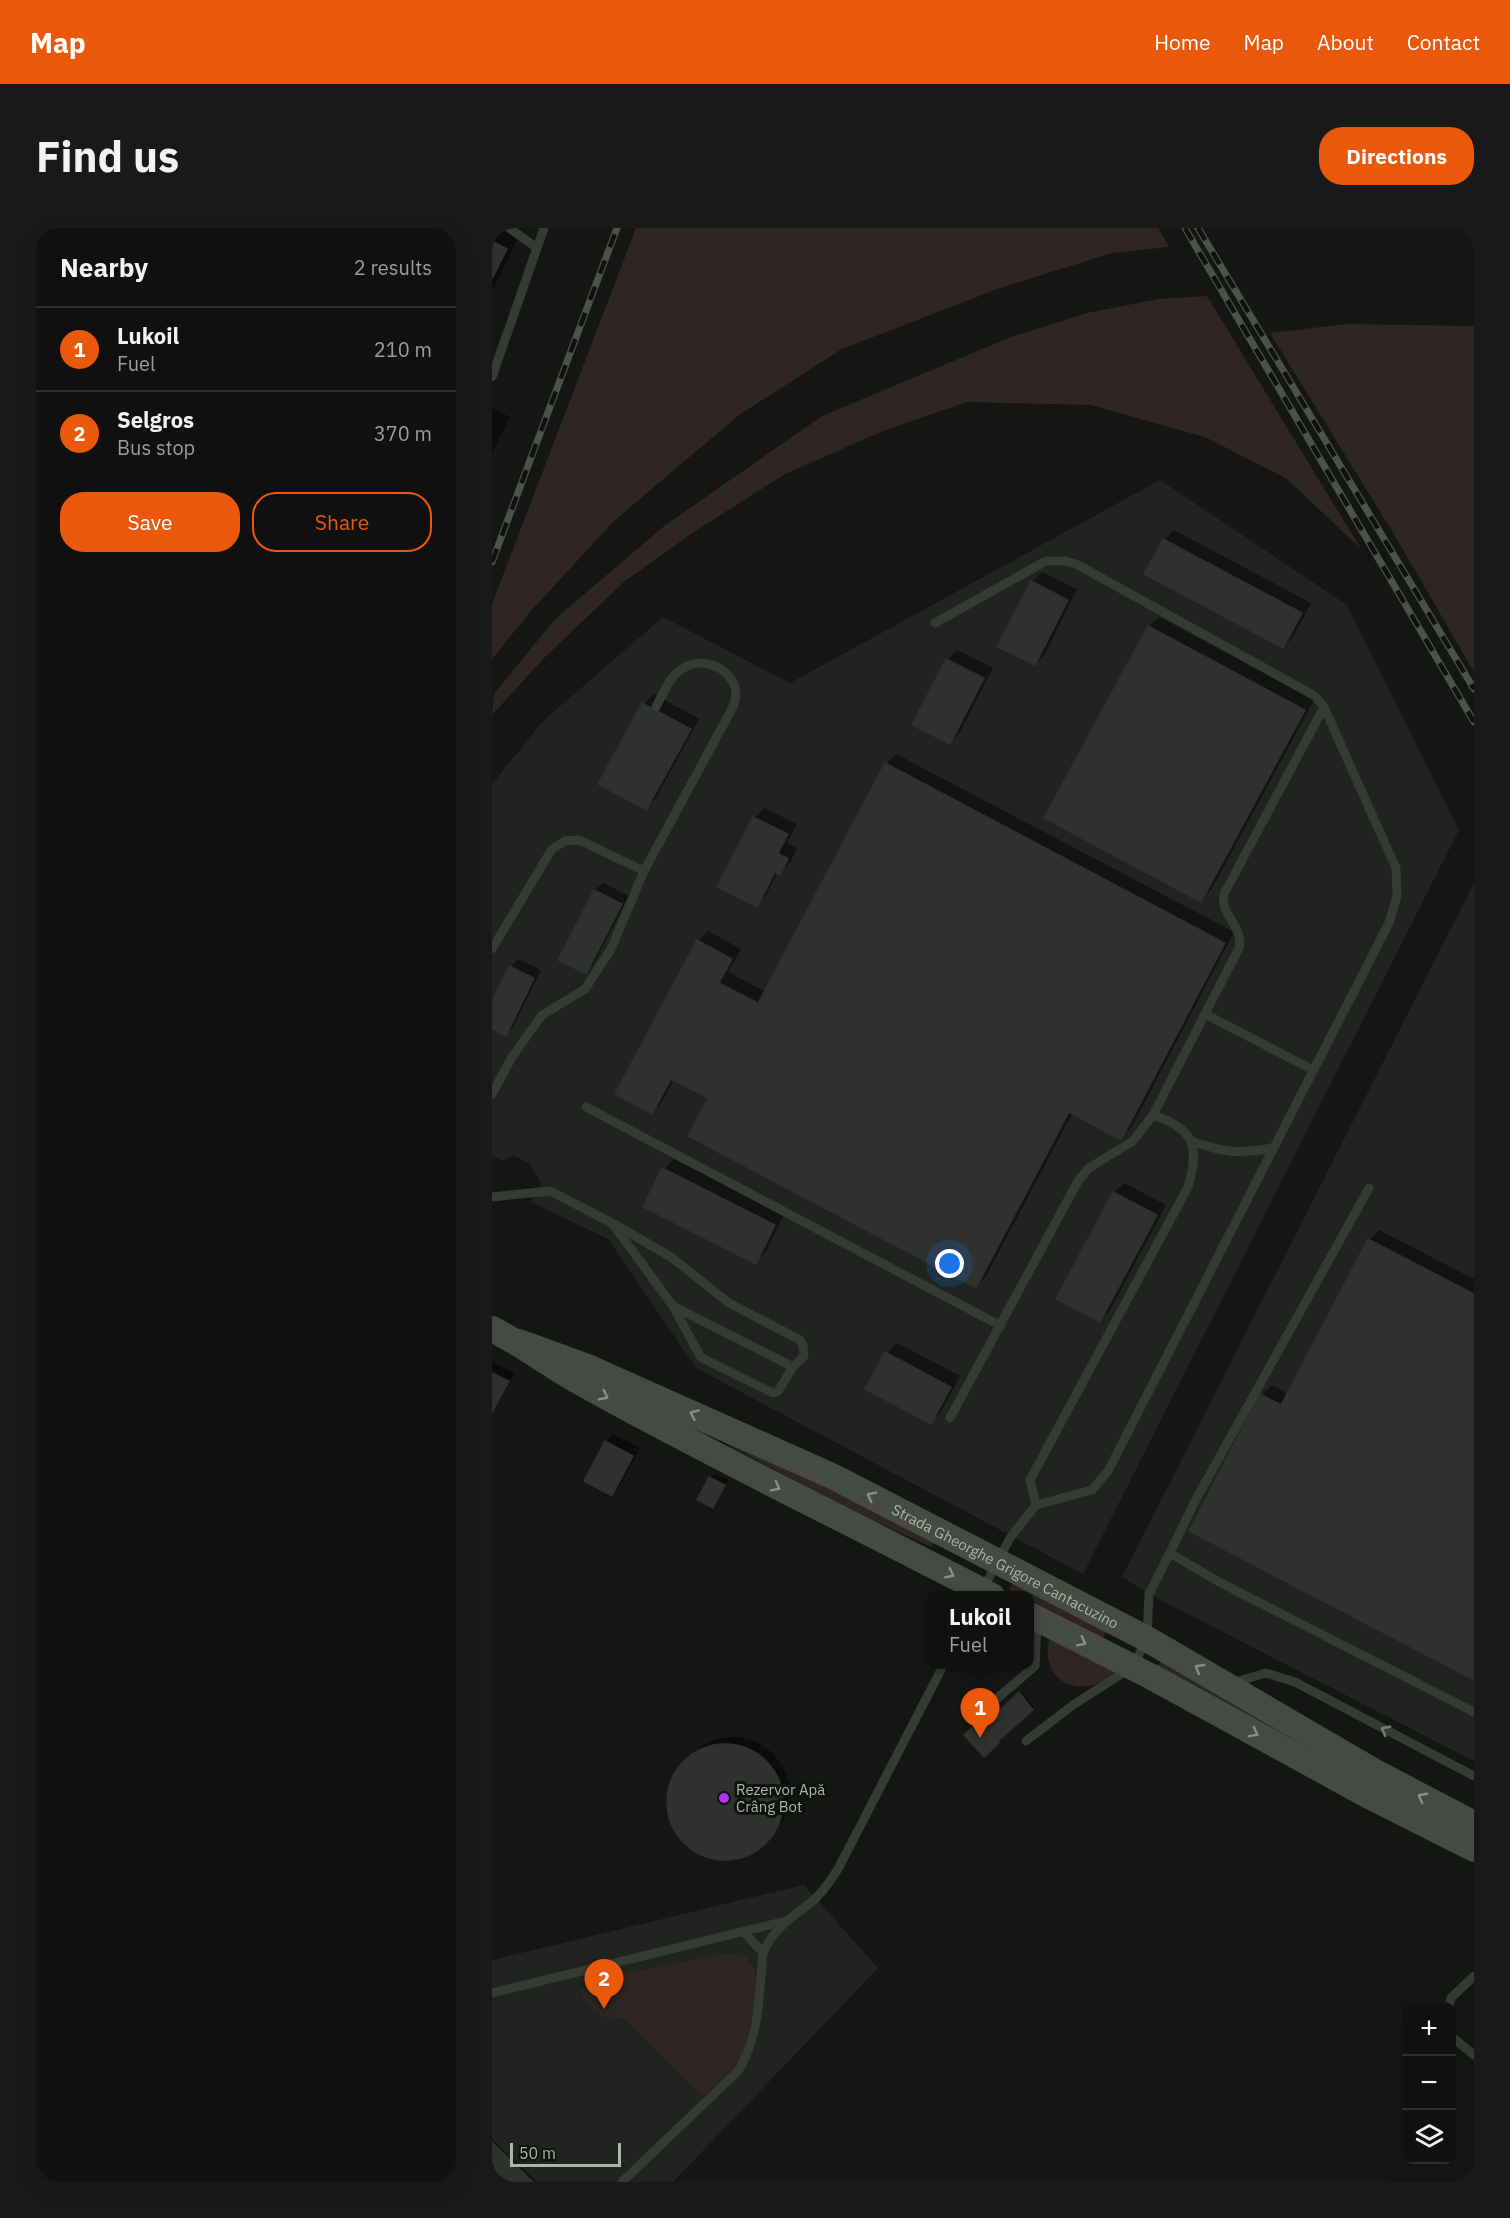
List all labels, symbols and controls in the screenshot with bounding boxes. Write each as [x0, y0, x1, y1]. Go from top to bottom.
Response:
text: Map [30, 24, 86, 61]
text: Home [1154, 28, 1211, 56]
text: Map [1244, 28, 1284, 56]
text: About [1317, 28, 1374, 56]
text: Contact [1407, 28, 1480, 56]
button: Directions [1319, 127, 1474, 185]
text: Find us [36, 129, 179, 184]
text: Nearby [60, 250, 148, 284]
text: 2 results [354, 254, 432, 281]
text: Lukoil [117, 321, 179, 350]
text: 1 [74, 336, 86, 363]
text: 210 m [374, 336, 432, 363]
text: Fuel [117, 350, 155, 377]
text: Selgros [117, 405, 194, 434]
text: 2 [74, 420, 86, 447]
text: 370 m [374, 420, 432, 447]
text: Bus stop [117, 434, 195, 461]
button: Save [60, 492, 240, 552]
button: Share [252, 492, 432, 552]
your location [935, 1249, 964, 1278]
one-way arrow [598, 1388, 609, 1400]
one-way arrow [689, 1410, 700, 1422]
one-way arrow [770, 1480, 780, 1491]
one-way arrow [866, 1491, 877, 1503]
street label: Strada Gheorghe Grigore Cantacuzino [889, 1499, 1122, 1632]
one-way arrow [944, 1567, 955, 1578]
popup [926, 1591, 1034, 1669]
text: Lukoil [949, 1602, 1011, 1631]
text: Fuel [949, 1631, 987, 1658]
one-way arrow [1075, 1634, 1086, 1646]
one-way arrow [1195, 1664, 1205, 1676]
pin: 1 [960, 1688, 1000, 1738]
one-way arrow [1248, 1726, 1258, 1737]
one-way arrow [1381, 1726, 1391, 1737]
place label: Rezervor Apă Crâng Bot [736, 1780, 825, 1816]
marker: Rezervor Apă Crâng Bot [717, 1791, 731, 1805]
one-way arrow [1418, 1793, 1429, 1804]
pin: 2 [584, 1960, 624, 2009]
map controls [1402, 2002, 1456, 2164]
button: + [1402, 2002, 1456, 2056]
button: − [1402, 2056, 1456, 2110]
button: layers [1402, 2110, 1456, 2164]
scale bar [510, 2140, 621, 2168]
text: 50 m [519, 2143, 556, 2163]

